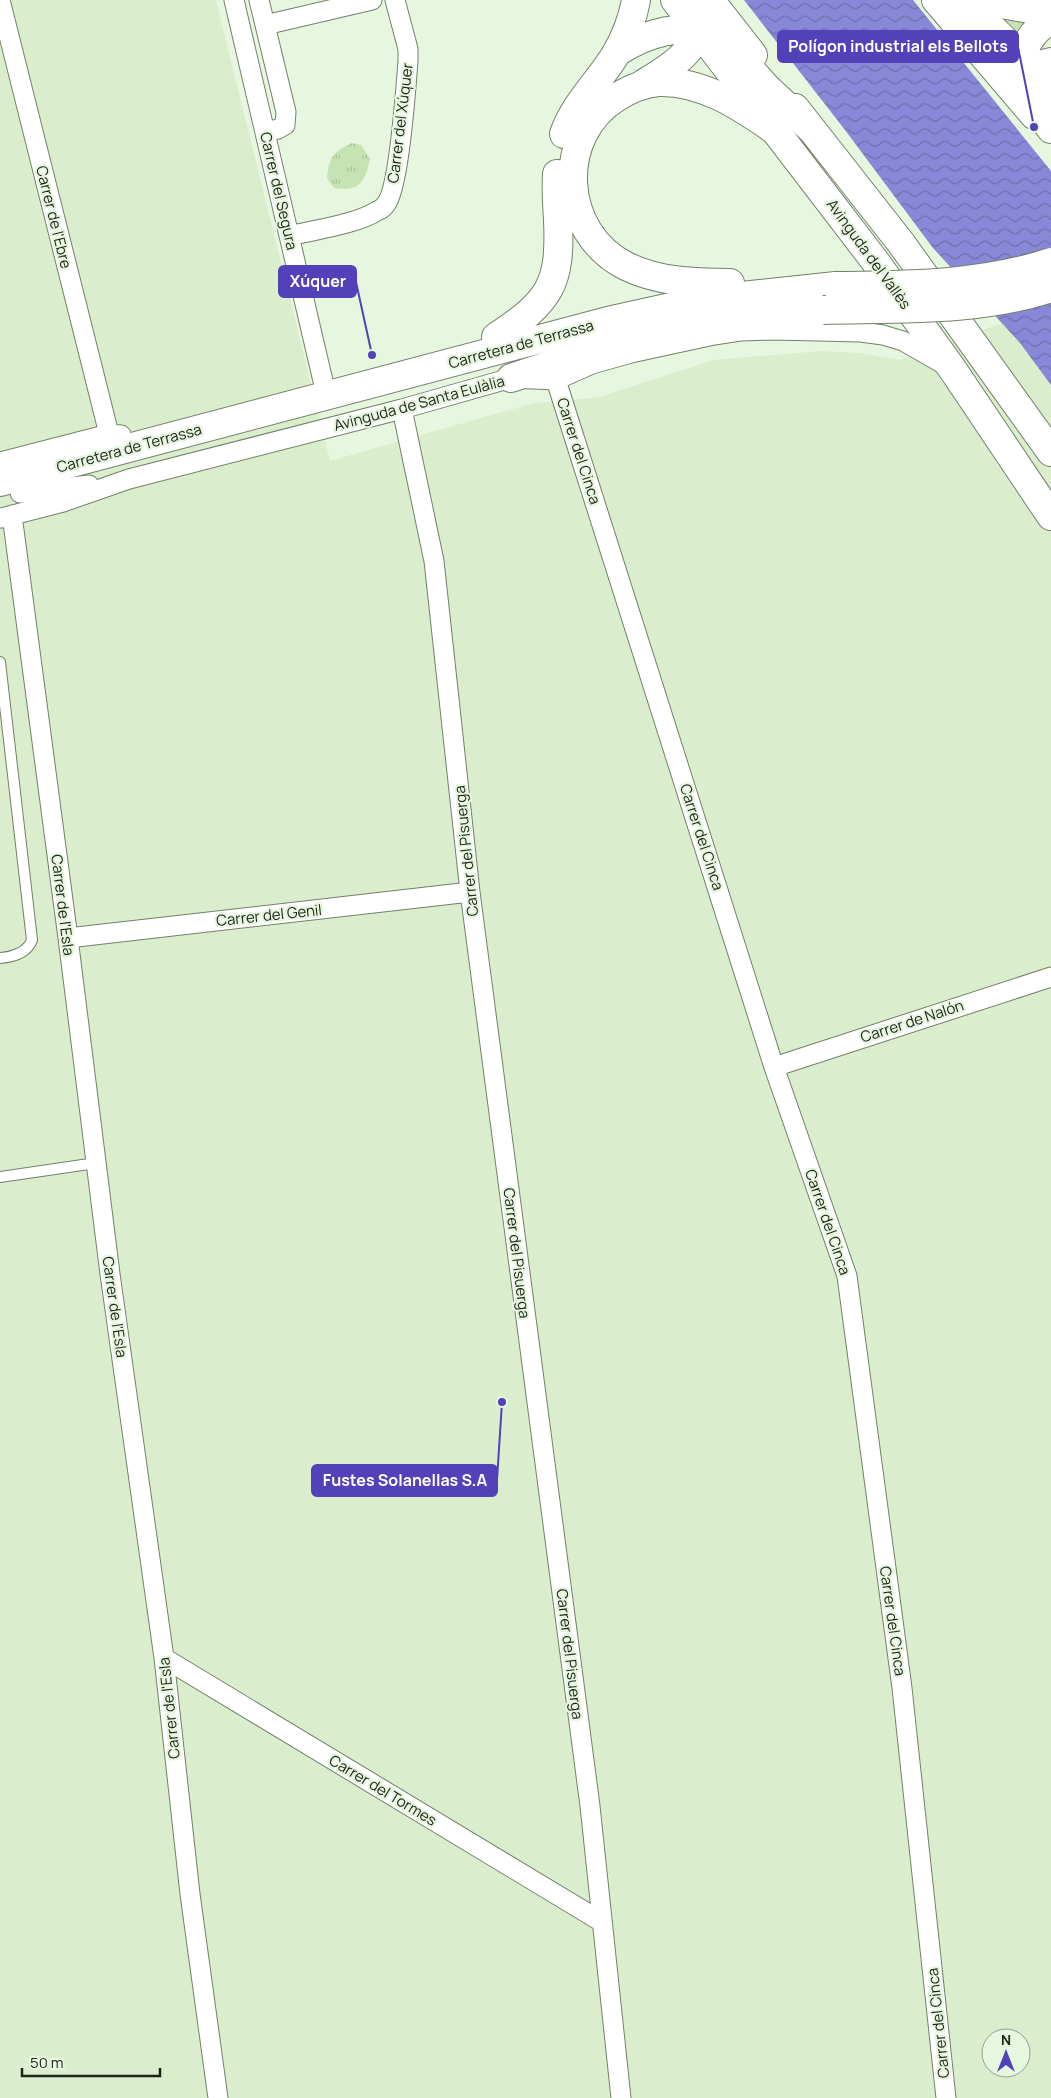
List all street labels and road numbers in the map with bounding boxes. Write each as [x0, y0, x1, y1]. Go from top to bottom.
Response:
street label: Carrer del Xúquer [382, 61, 418, 184]
street label: Carrer del Segura [255, 130, 303, 252]
street label: Carrer de l'Ebre [31, 163, 77, 271]
street label: Avinguda del Vallès [822, 195, 916, 313]
street label: Carretera de Terrassa [446, 315, 596, 373]
street label: Avinguda de Santa Eulàlia [331, 370, 507, 436]
street label: Carrer del Cinca [552, 395, 606, 507]
street label: Carretera de Terrassa [54, 419, 204, 477]
street label: Carrer del Cinca [675, 781, 729, 893]
street label: Carrer del Pisuerga [449, 785, 483, 917]
street label: Carrer de l'Esla [46, 853, 80, 957]
street label: Carrer del Genil [215, 899, 323, 931]
street label: Carrer de Nalón [858, 994, 966, 1048]
street label: Carrer del Cinca [800, 1166, 856, 1278]
street label: Carrer del Pisuerga [499, 1186, 535, 1320]
street label: Carrer de l'Esla [97, 1255, 133, 1359]
street label: Carrer del Cinca [875, 1565, 911, 1677]
street label: Carrer del Pisuerga [552, 1587, 588, 1721]
street label: Carrer de l'Esla [153, 1656, 185, 1760]
street label: Carrer del Tormes [325, 1749, 441, 1831]
street label: Carrer del Cinca [922, 1967, 954, 2079]

